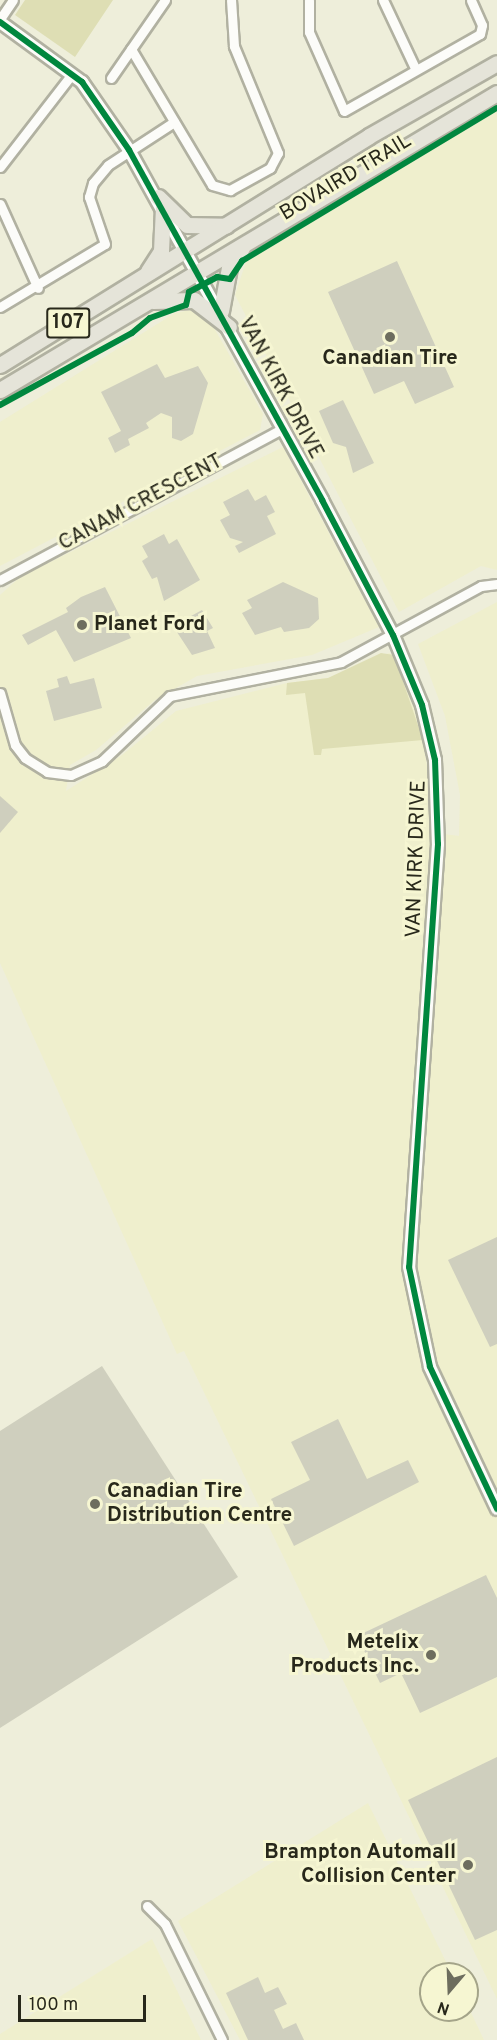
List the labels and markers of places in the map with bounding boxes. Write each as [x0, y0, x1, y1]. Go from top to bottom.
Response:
marker: Canadian Tire [383, 330, 397, 344]
place label: Canadian Tire [322, 346, 458, 372]
place label: Planet Ford [94, 612, 205, 638]
marker: Planet Ford [75, 618, 89, 632]
place label: Canadian Tire Distribution Centre [107, 1479, 292, 1529]
marker: Canadian Tire Distribution Centre [88, 1497, 102, 1511]
place label: Metelix Products Inc. [291, 1630, 419, 1680]
marker: Metelix Products Inc. [424, 1648, 438, 1662]
place label: Brampton Automall Collision Center [263, 1840, 456, 1890]
marker: Brampton Automall Collision Center [461, 1858, 475, 1872]

